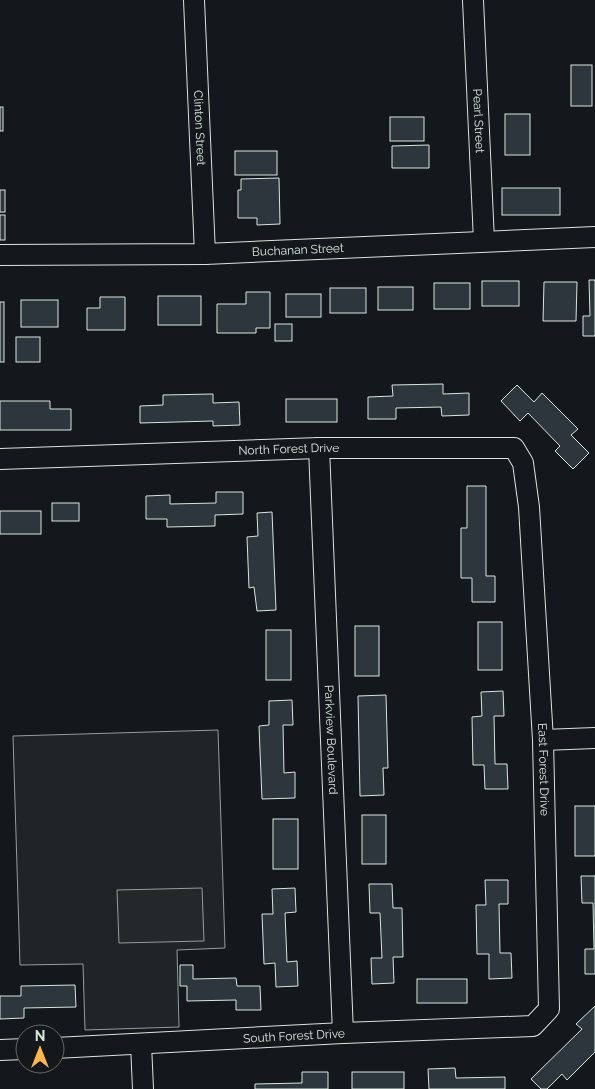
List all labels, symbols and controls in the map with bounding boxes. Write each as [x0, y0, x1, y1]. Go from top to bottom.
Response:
street label: Pearl Street [470, 88, 487, 153]
street label: Clinton Street [191, 90, 208, 166]
street label: Buchanan Street [252, 241, 344, 259]
street label: North Forest Drive [238, 441, 339, 458]
street label: Parkview Boulevard [322, 685, 340, 795]
street label: East Forest Drive [535, 723, 552, 816]
north arrow [15, 1024, 65, 1074]
street label: South Forest Drive [243, 1026, 345, 1046]
text: N [35, 1028, 45, 1044]

